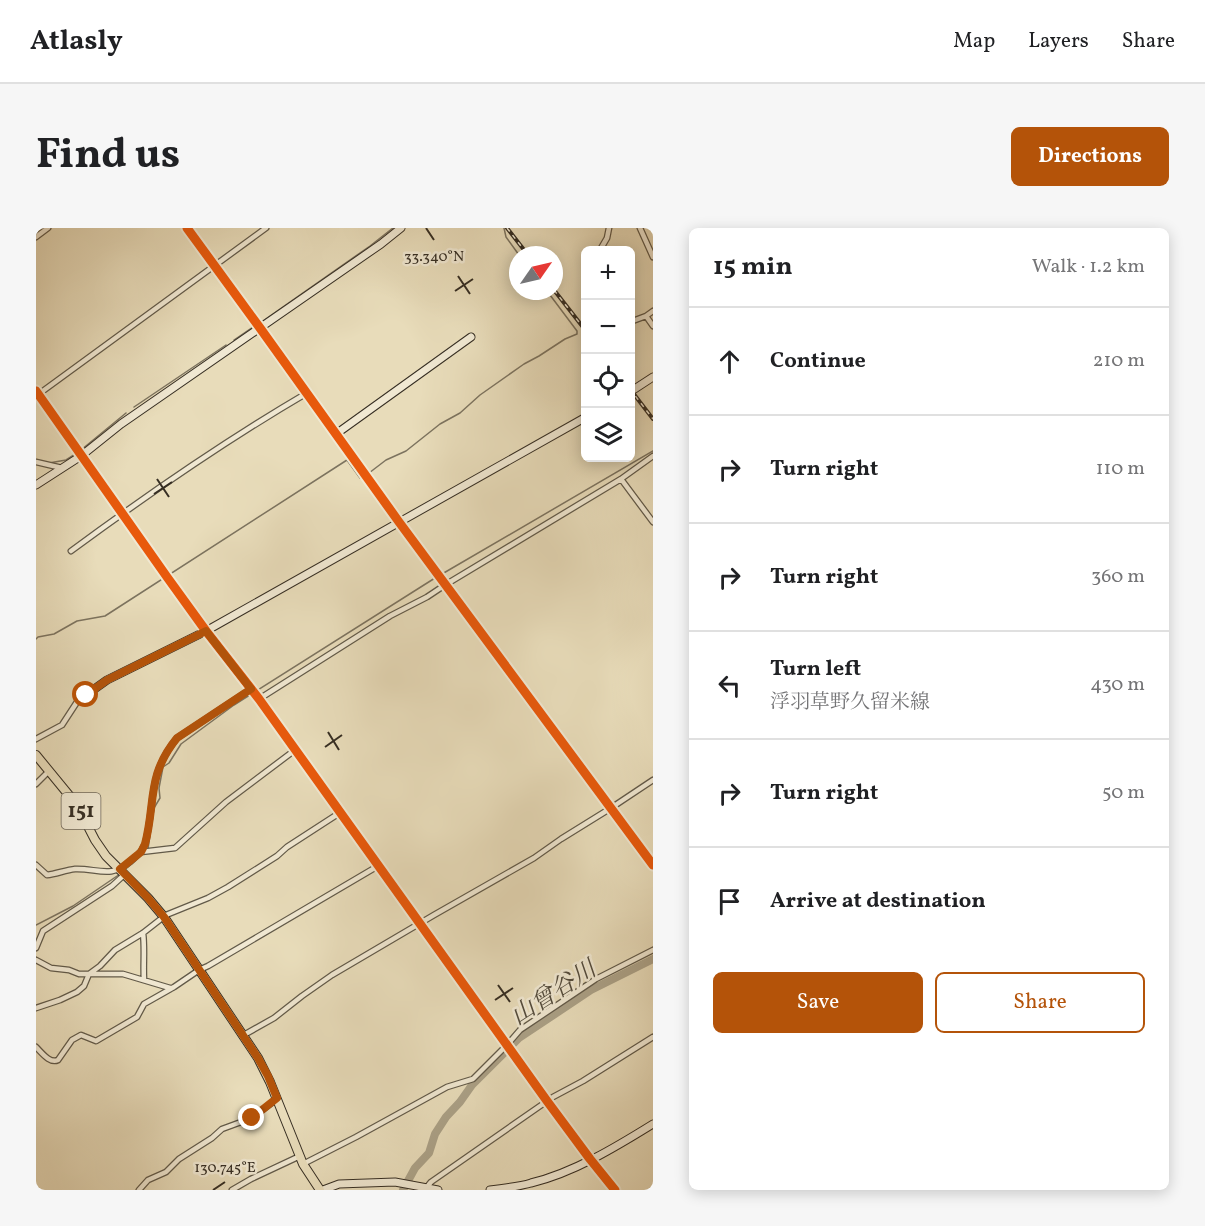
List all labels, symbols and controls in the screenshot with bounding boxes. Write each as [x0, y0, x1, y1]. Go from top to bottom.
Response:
text: Atlasly [30, 22, 123, 61]
text: Map [953, 27, 995, 56]
text: Layers [1028, 27, 1089, 56]
text: Share [1122, 27, 1175, 56]
text: Find us [36, 127, 180, 186]
button: Directions [1011, 127, 1169, 186]
north arrow [509, 246, 563, 300]
map controls [581, 246, 635, 462]
button: + [581, 246, 635, 300]
text: 33.340°N [404, 247, 464, 268]
text: 15 min [713, 249, 793, 285]
text: Walk · 1.2 km [1032, 253, 1145, 281]
button: − [581, 300, 635, 354]
icon: ahead [713, 345, 746, 378]
text: Continue [770, 346, 866, 377]
text: 210 m [1093, 347, 1145, 375]
button: locate [581, 354, 635, 408]
button: layers [581, 408, 635, 462]
icon: right [713, 453, 746, 486]
text: Turn right [770, 454, 878, 485]
text: 110 m [1096, 455, 1145, 483]
icon: right [713, 561, 746, 594]
text: Turn right [770, 562, 878, 593]
text: 360 m [1091, 563, 1145, 591]
text: Turn left [770, 654, 861, 685]
icon: left [713, 669, 746, 702]
text: 430 m [1090, 671, 1145, 699]
route start [72, 681, 98, 707]
text: 浮羽草野久留米線 [770, 689, 930, 717]
icon: right [713, 777, 746, 810]
text: Turn right [770, 778, 878, 809]
text: 50 m [1102, 779, 1145, 807]
road number: 151 [62, 793, 100, 829]
icon: arrive [713, 885, 746, 918]
text: Arrive at destination [770, 886, 986, 917]
water label: 山曾谷川 [504, 952, 606, 1034]
button: Save [713, 972, 923, 1033]
button: Share [935, 972, 1145, 1033]
route end [238, 1104, 264, 1130]
text: 130.745°E [194, 1158, 256, 1179]

